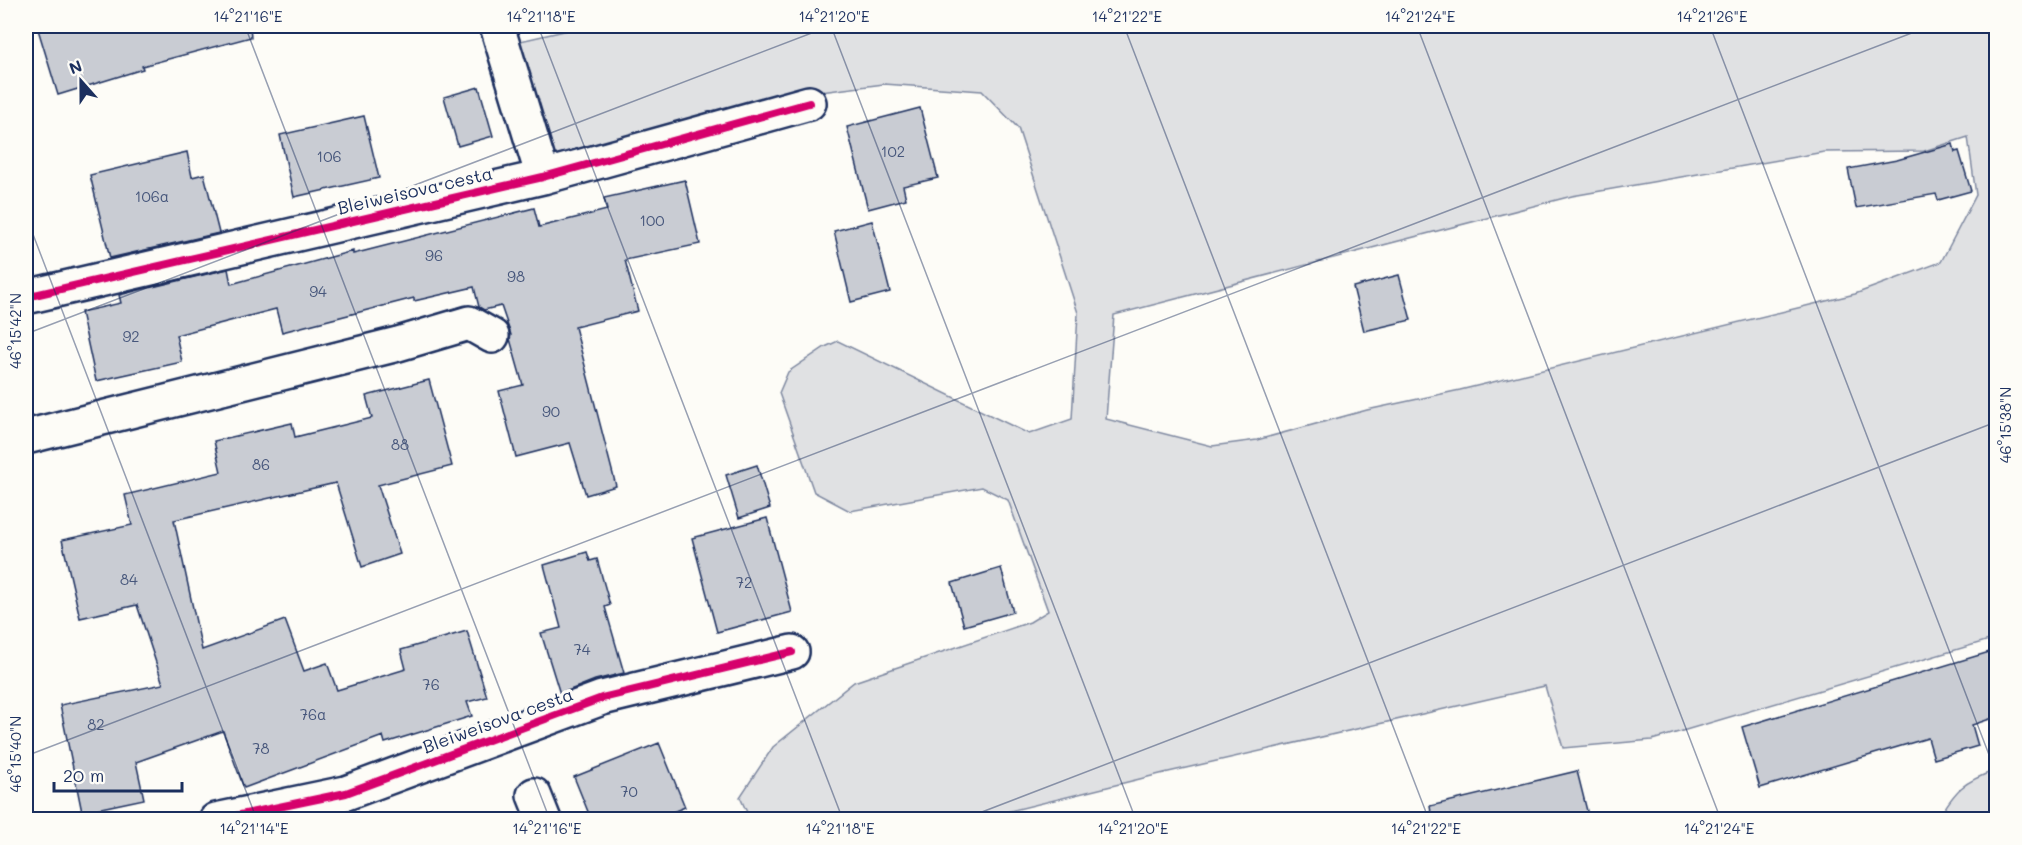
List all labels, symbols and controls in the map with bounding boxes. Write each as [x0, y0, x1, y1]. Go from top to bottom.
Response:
text: 14°21'16"E [213, 6, 283, 26]
text: 14°21'18"E [506, 6, 576, 26]
text: 14°21'20"E [798, 6, 870, 26]
text: 14°21'22"E [1092, 6, 1163, 26]
text: 14°21'24"E [1385, 6, 1456, 26]
text: 14°21'26"E [1677, 6, 1748, 26]
north arrow [51, 51, 111, 111]
text: N [66, 55, 85, 79]
house number: 102 [881, 141, 905, 161]
house number: 106 [316, 146, 342, 166]
street label: Bleiweisova cesta [335, 161, 495, 220]
house number: 106a [135, 186, 169, 206]
house number: 100 [639, 210, 665, 230]
house number: 96 [425, 245, 443, 265]
house number: 98 [507, 266, 525, 286]
house number: 94 [309, 281, 327, 301]
text: 46°15'42"N [5, 293, 25, 369]
house number: 92 [122, 326, 140, 346]
text: 46°15'38"N [1995, 387, 2015, 463]
house number: 90 [542, 401, 560, 421]
house number: 88 [391, 434, 409, 454]
house number: 86 [252, 454, 270, 474]
house number: 84 [120, 569, 138, 589]
house number: 72 [736, 572, 752, 592]
house number: 74 [573, 639, 591, 659]
house number: 76 [422, 674, 440, 694]
street label: Bleiweisova cesta [419, 682, 576, 758]
house number: 76a [300, 704, 326, 724]
house number: 82 [87, 714, 105, 734]
text: 46°15'40"N [5, 716, 25, 792]
house number: 78 [252, 738, 270, 758]
scale bar [54, 755, 182, 793]
text: 20 m [63, 763, 104, 787]
house number: 70 [620, 781, 638, 801]
text: 14°21'14"E [219, 818, 289, 838]
text: 14°21'16"E [512, 818, 582, 838]
text: 14°21'18"E [805, 818, 875, 838]
text: 14°21'20"E [1097, 818, 1169, 838]
text: 14°21'22"E [1391, 818, 1462, 838]
text: 14°21'24"E [1684, 818, 1755, 838]

